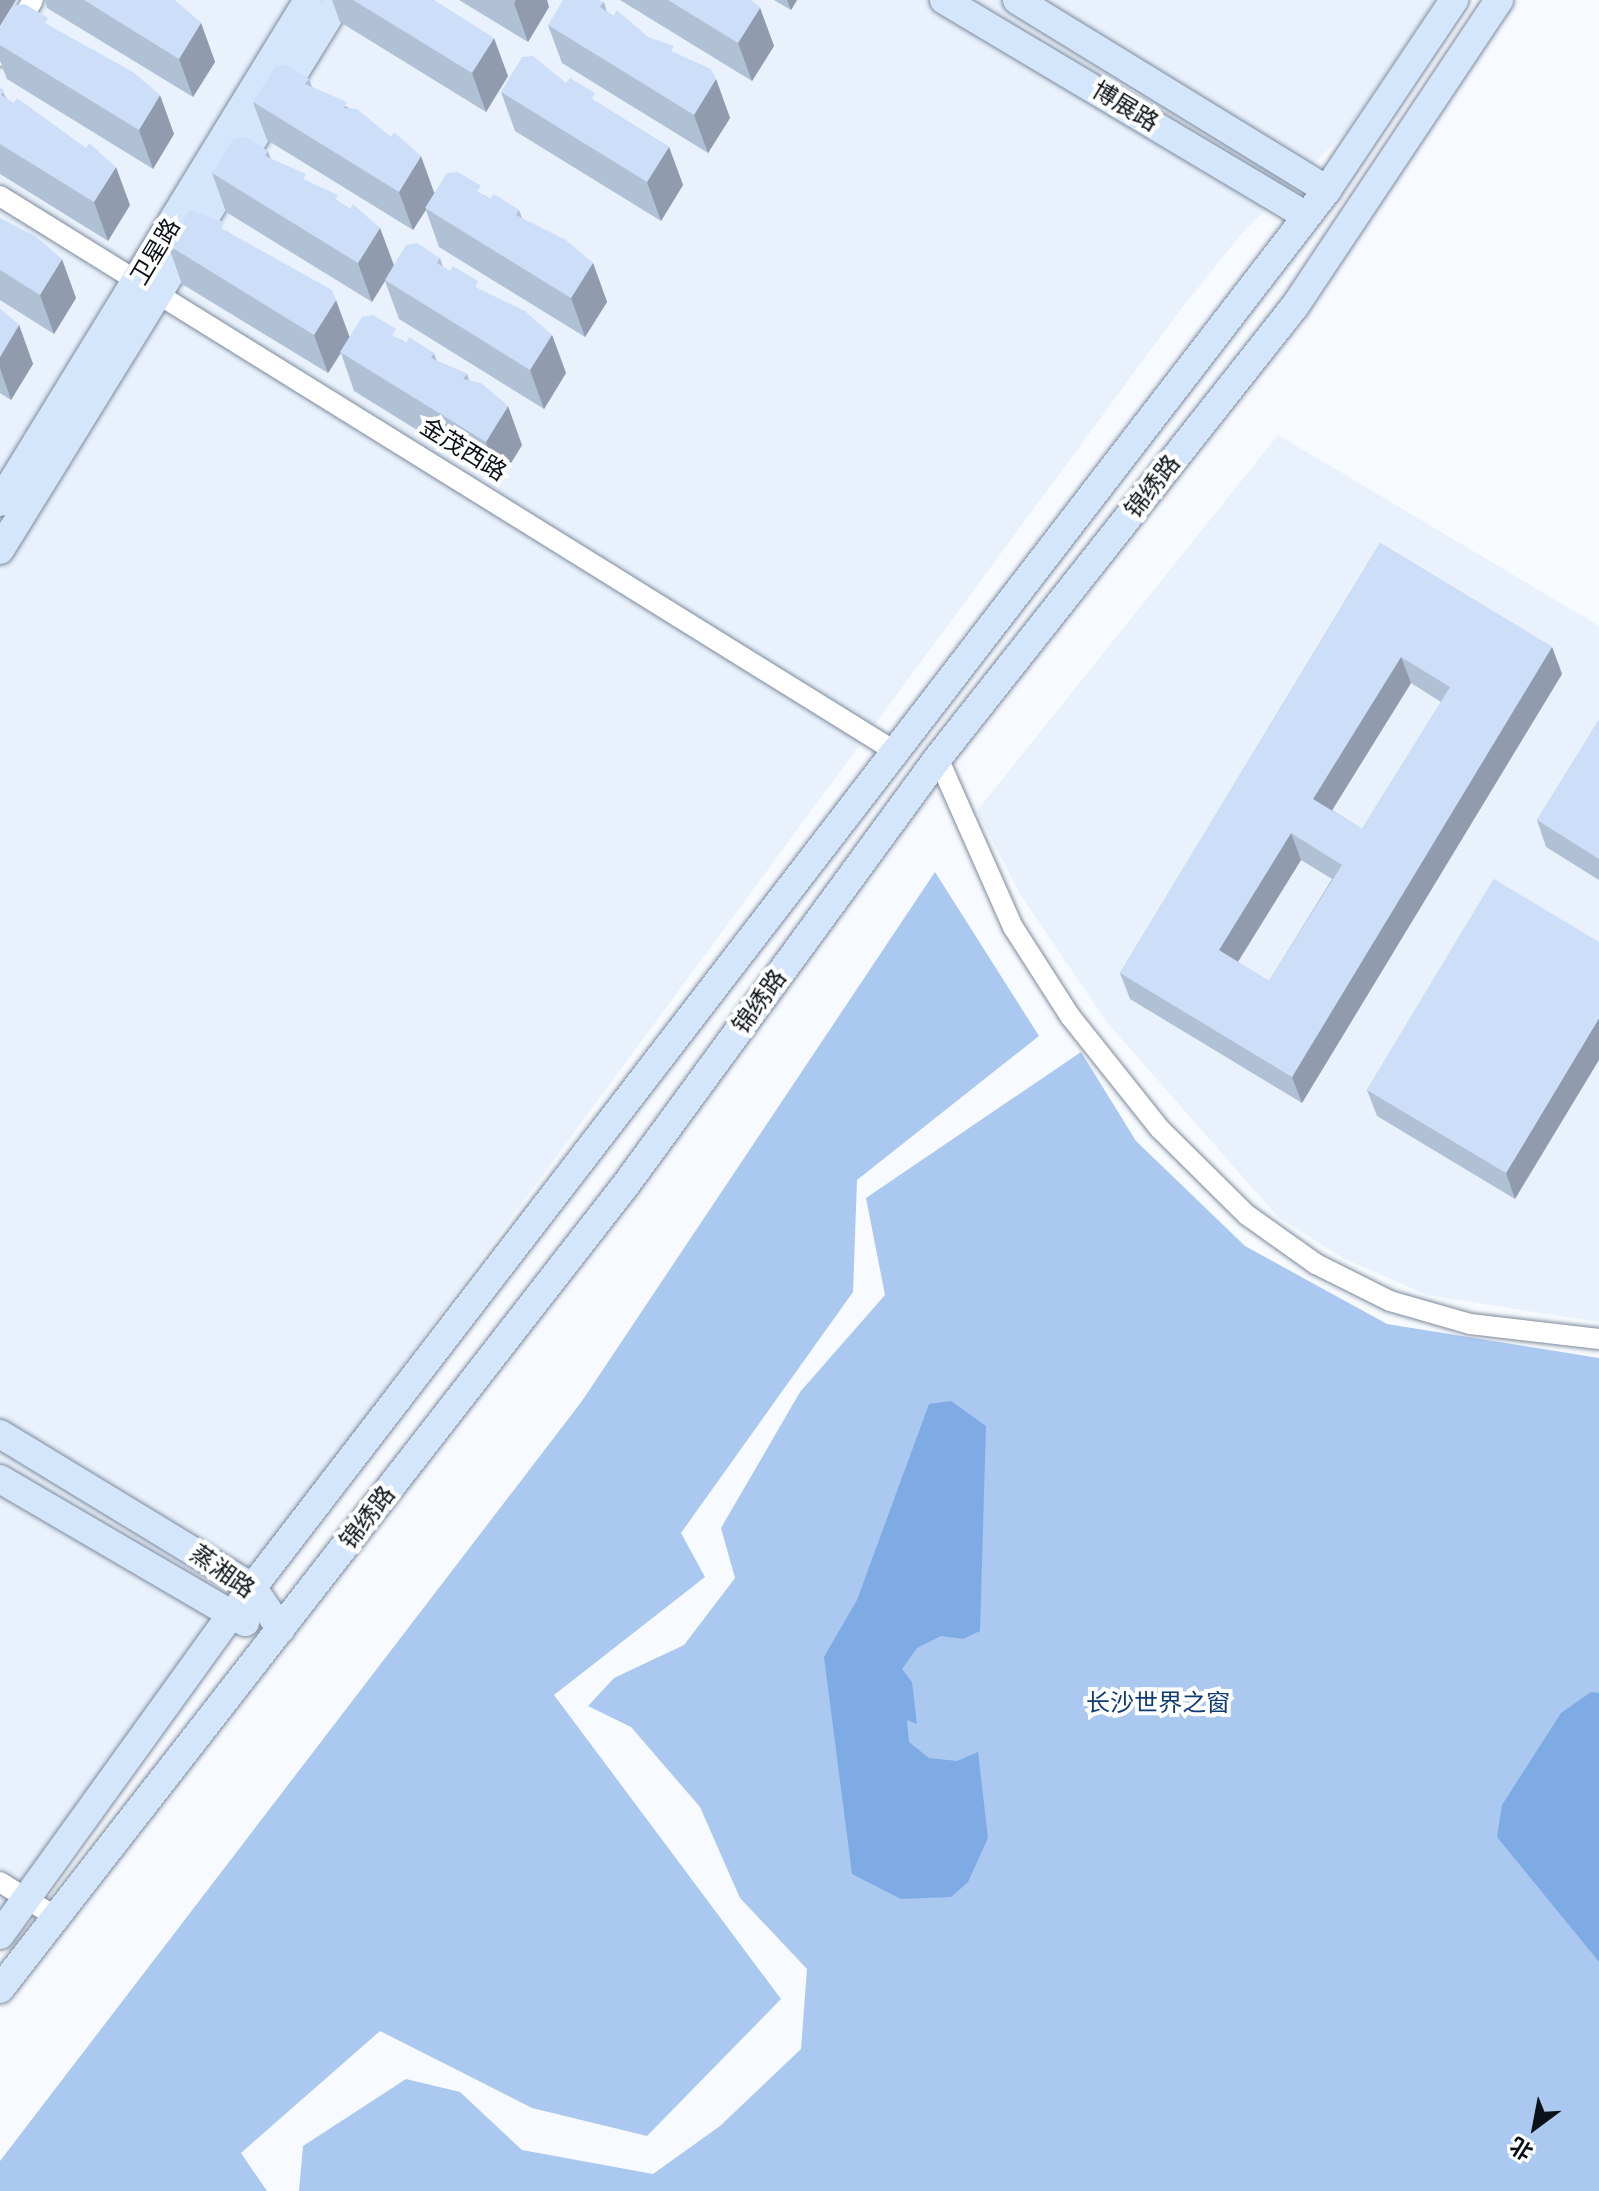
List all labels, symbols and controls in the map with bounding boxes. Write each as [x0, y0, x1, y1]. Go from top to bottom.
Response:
street label: 博展路 [1087, 76, 1163, 138]
street label: 卫星路 [125, 214, 187, 290]
street label: 金茂西路 [415, 412, 511, 488]
street label: 锦绣路 [1119, 450, 1187, 524]
street label: 锦绣路 [727, 964, 793, 1040]
street label: 锦绣路 [334, 1481, 402, 1555]
street label: 蒸湘路 [184, 1540, 260, 1604]
park label: 长沙世界之窗 [1086, 1690, 1230, 1718]
north arrow [1495, 2087, 1575, 2167]
text: 北 [1506, 2130, 1539, 2165]

